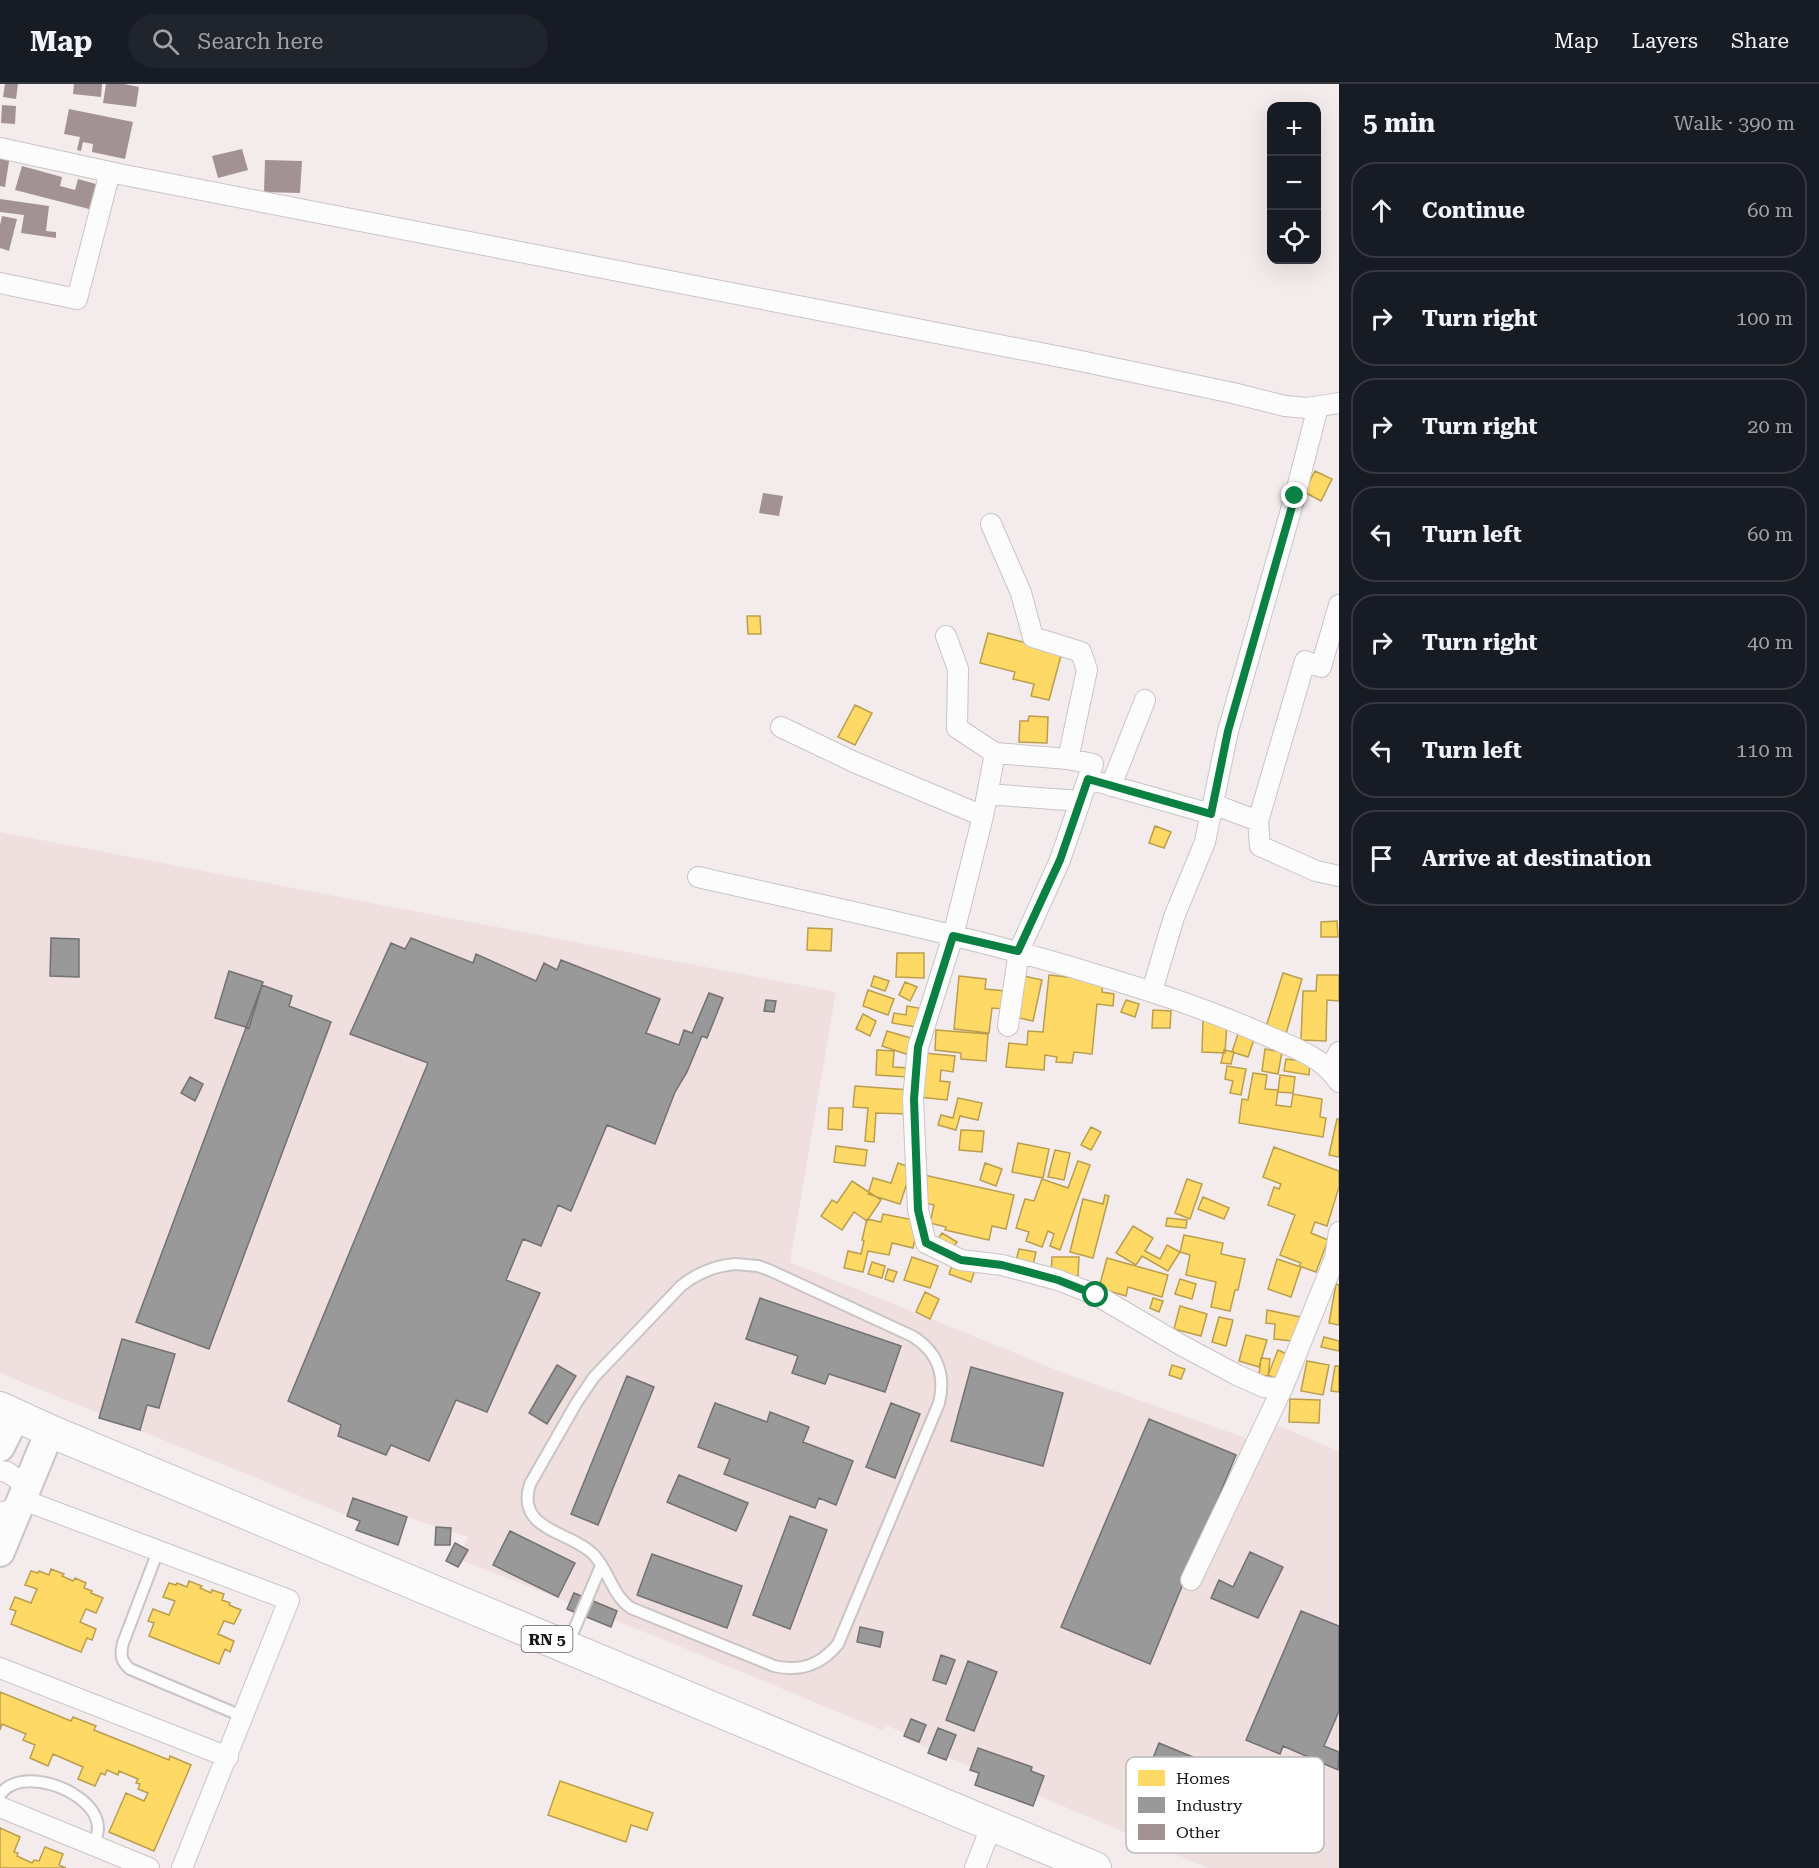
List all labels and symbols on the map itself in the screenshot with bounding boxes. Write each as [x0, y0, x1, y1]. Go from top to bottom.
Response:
route end [1281, 482, 1307, 508]
route start [1082, 1281, 1108, 1307]
road number: RN 5 [522, 1626, 572, 1652]
legend [1126, 1757, 1324, 1853]
text: Homes [1176, 1769, 1230, 1788]
text: Industry [1176, 1796, 1243, 1815]
text: Other [1176, 1823, 1221, 1842]

